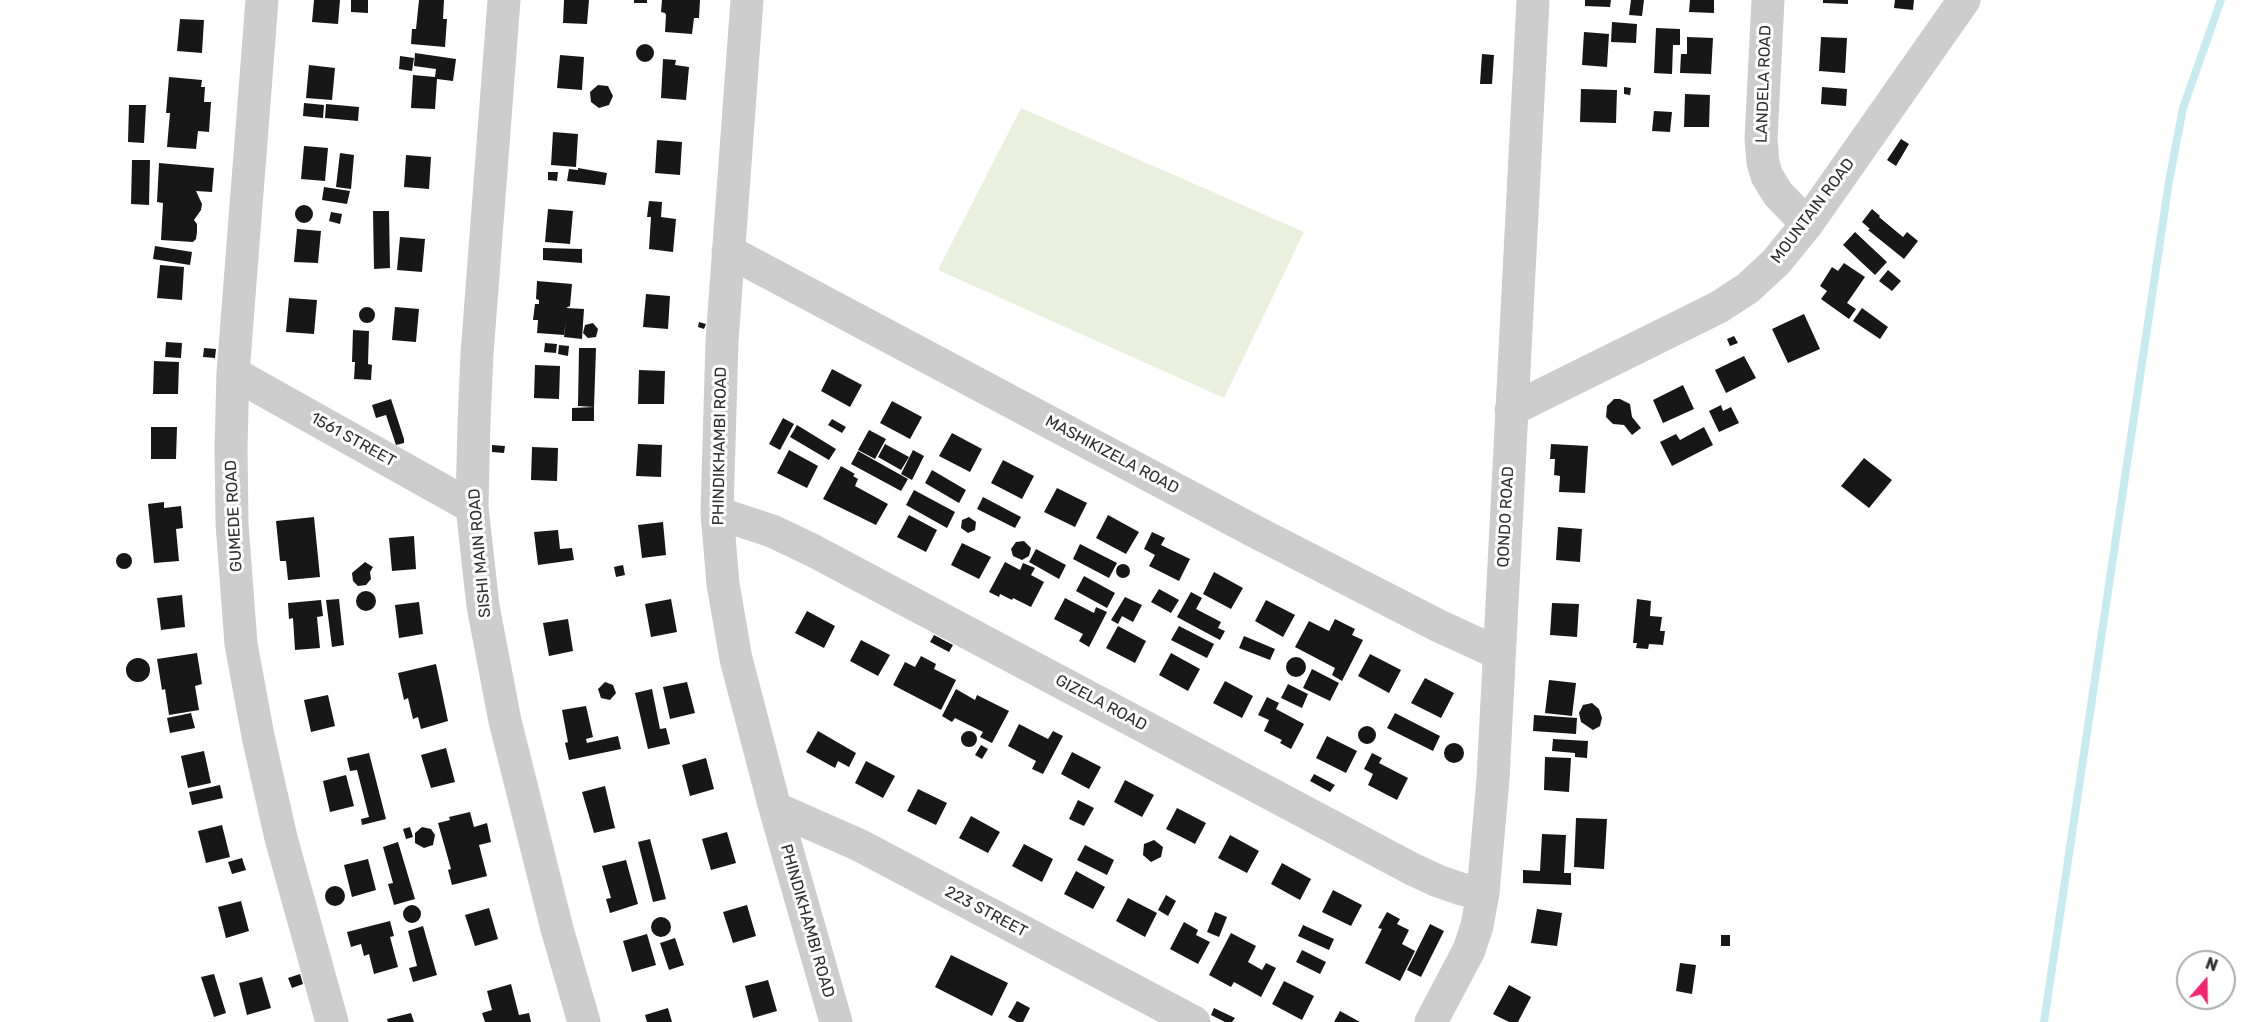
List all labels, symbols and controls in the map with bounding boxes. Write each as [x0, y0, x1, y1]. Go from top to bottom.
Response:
street label: LANDELA ROAD [1752, 25, 1776, 143]
street label: MOUNTAIN ROAD [1767, 155, 1859, 267]
street label: PHINDIKHAMBI ROAD [709, 366, 731, 526]
street label: 1561 STREET [307, 409, 399, 471]
street label: MASHIKIZELA ROAD [1042, 412, 1182, 498]
street label: GUMEDE ROAD [221, 460, 247, 572]
street label: QONDO ROAD [1494, 466, 1518, 568]
street label: SISHI MAIN ROAD [465, 488, 495, 618]
street label: GIZELA ROAD [1052, 671, 1150, 735]
street label: PHINDIKHAMBI ROAD [776, 842, 838, 1000]
street label: 223 STREET [942, 882, 1030, 942]
north arrow [2176, 950, 2236, 1010]
text: N [2203, 954, 2220, 975]

